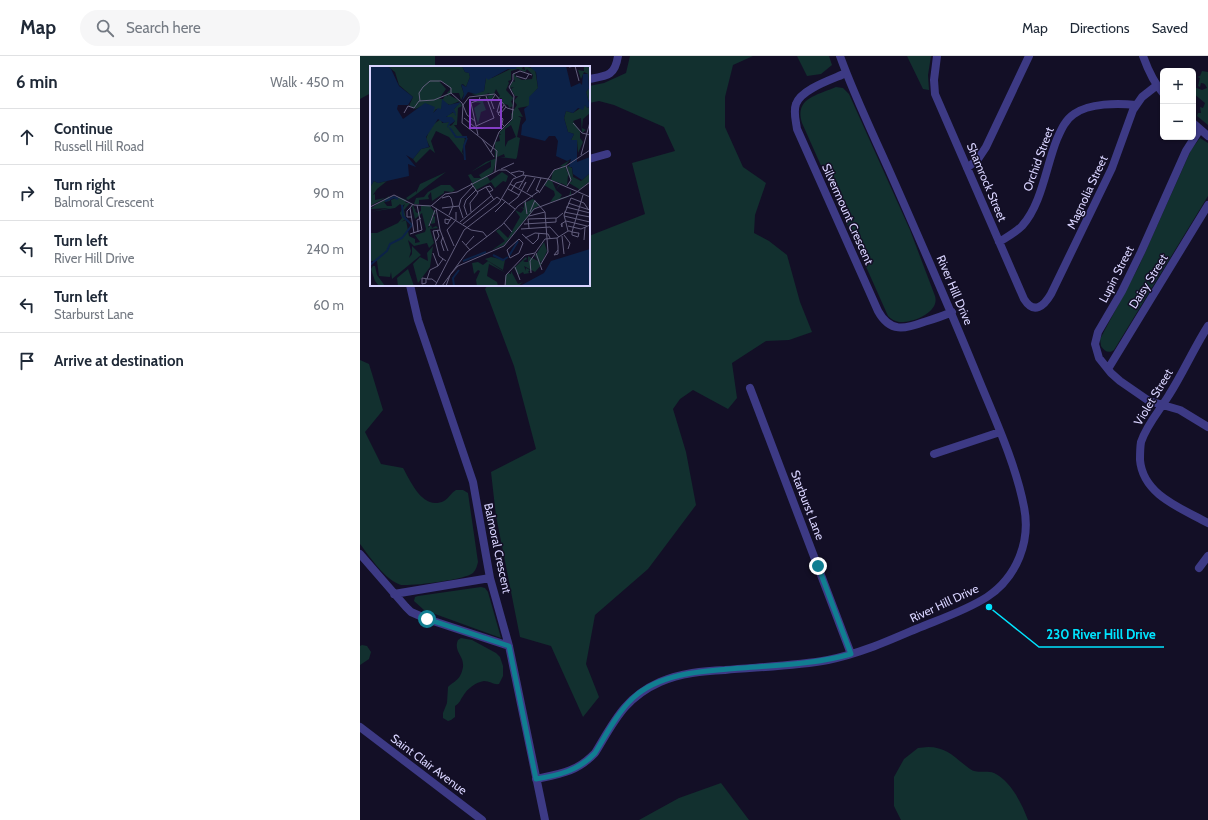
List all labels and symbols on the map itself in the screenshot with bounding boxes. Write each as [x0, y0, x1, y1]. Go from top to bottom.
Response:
inset map [370, 66, 590, 286]
street label: Orchid Street [1019, 125, 1057, 193]
street label: Shamrock Street [964, 140, 1010, 224]
street label: Magnolia Street [1063, 153, 1111, 231]
street label: Silvermount Crescent [819, 161, 877, 267]
street label: Lupin Street [1095, 243, 1137, 305]
street label: Daisy Street [1125, 251, 1171, 311]
street label: River Hill Drive [934, 253, 976, 327]
street label: Violet Street [1130, 366, 1176, 428]
street label: Starburst Lane [788, 468, 828, 542]
street label: Balmoral Crescent [481, 501, 515, 595]
route end [809, 557, 827, 575]
street label: River Hill Drive [907, 580, 981, 626]
route start [418, 610, 436, 628]
callout: 230 River Hill Drive [1039, 622, 1164, 647]
text: 230 River Hill Drive [1046, 626, 1156, 642]
street label: Saint Clair Avenue [388, 730, 470, 798]

